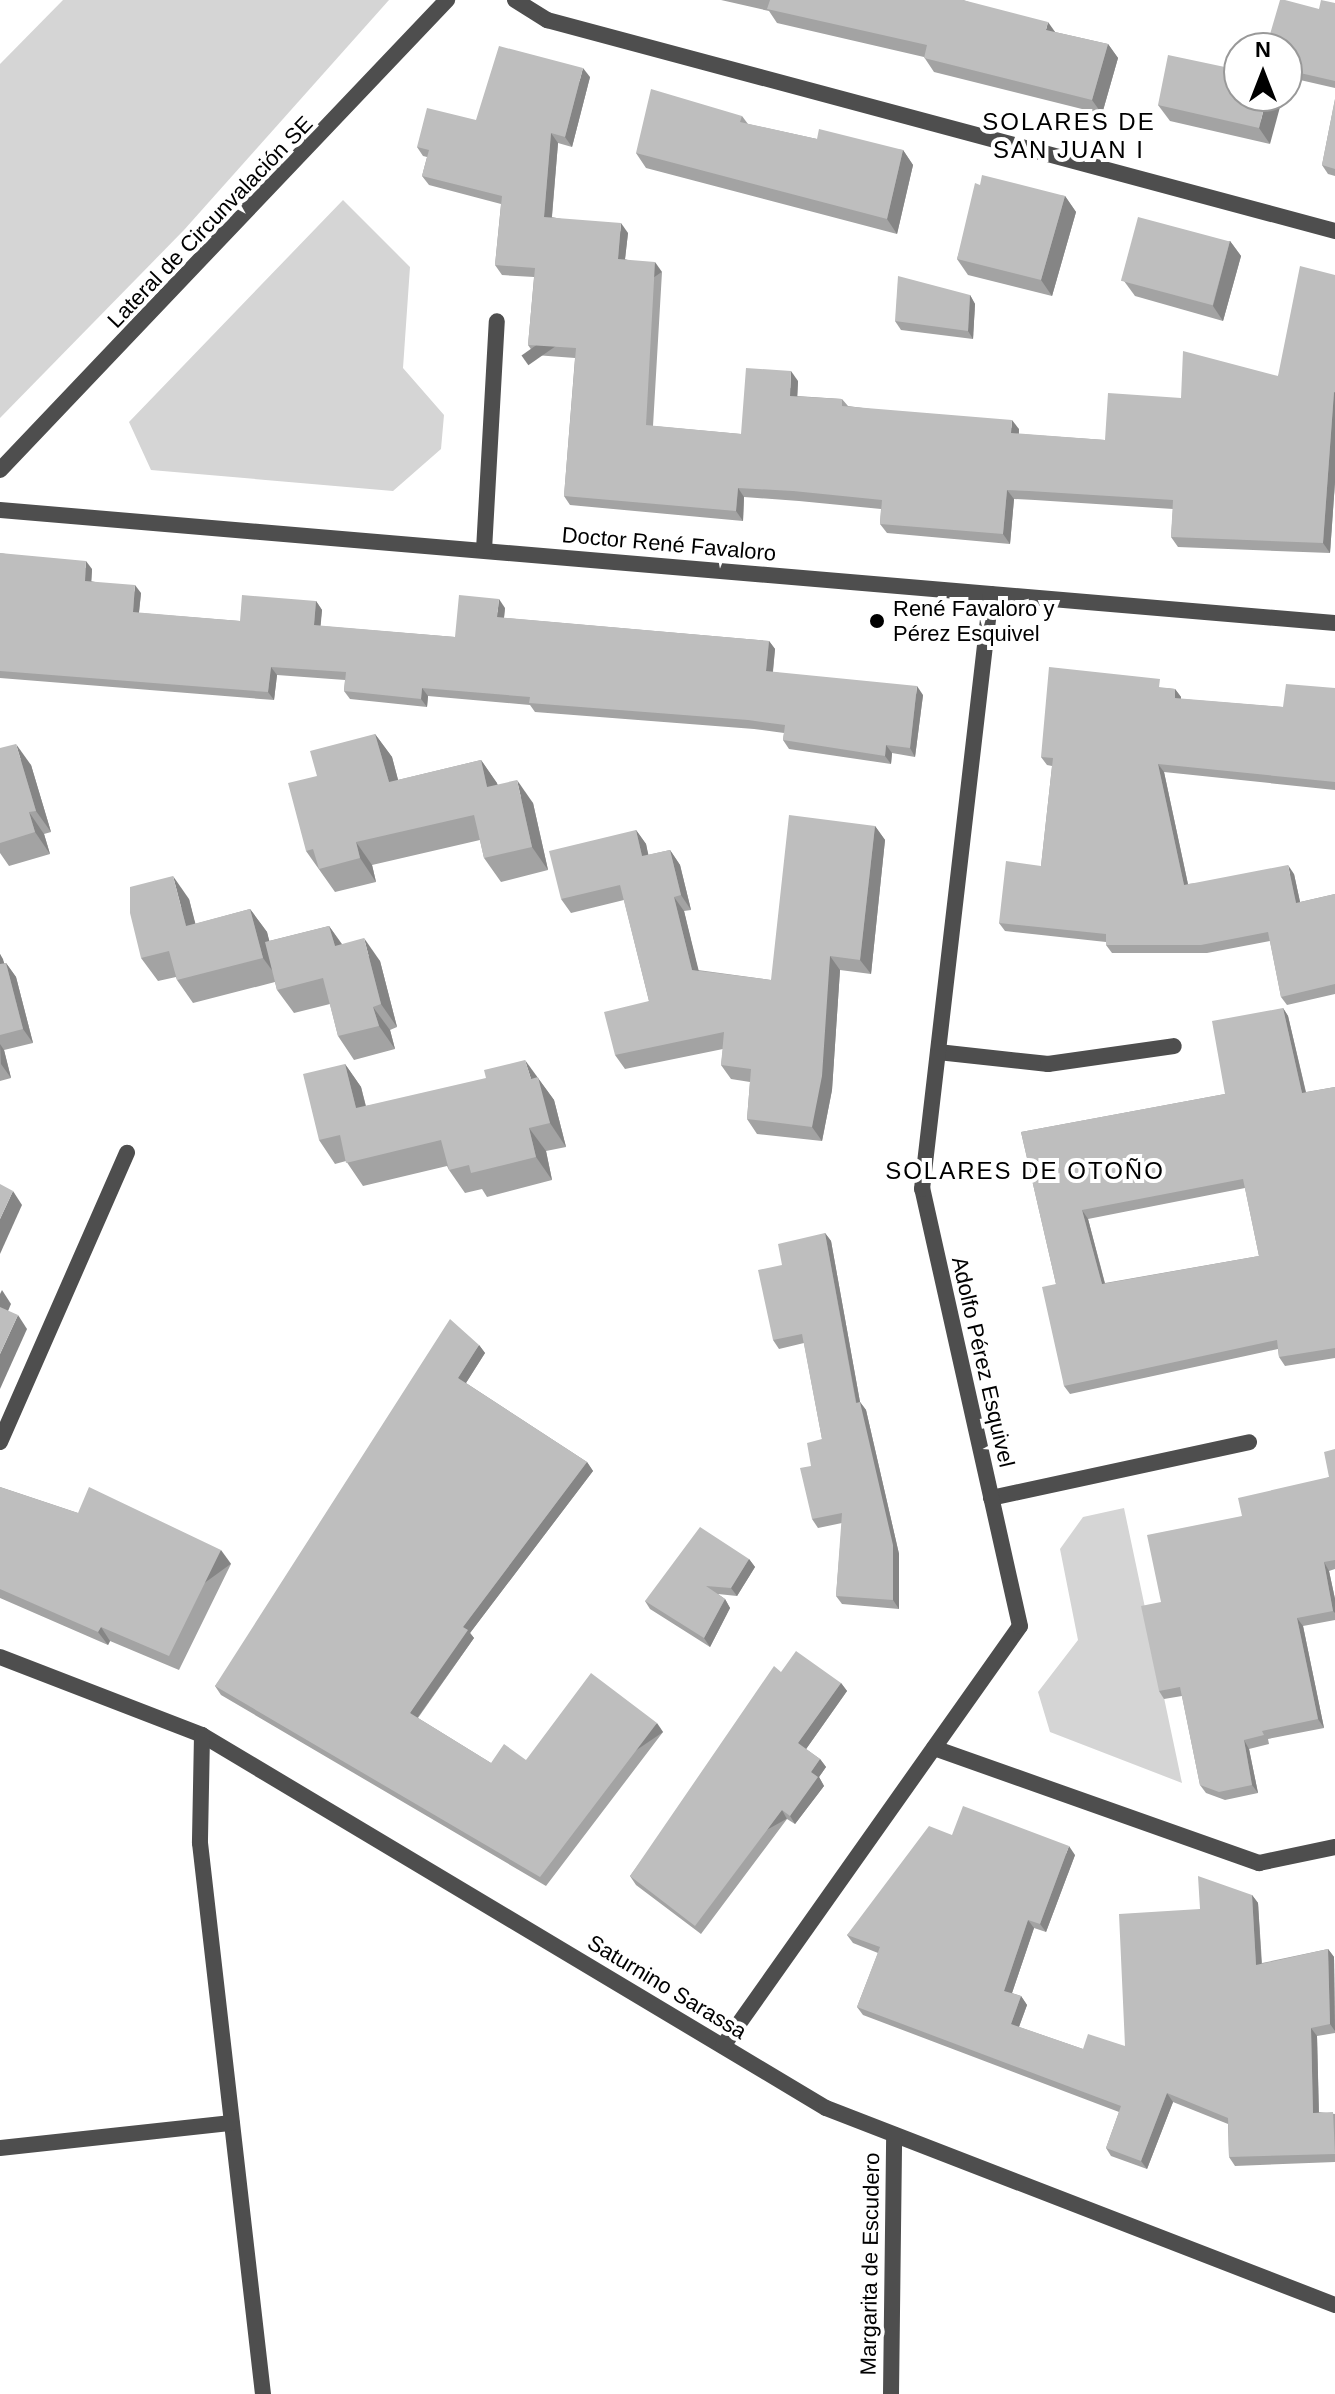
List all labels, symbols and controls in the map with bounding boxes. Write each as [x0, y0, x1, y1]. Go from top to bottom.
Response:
north arrow [1223, 32, 1303, 112]
text: N [1255, 37, 1271, 62]
district label: SOLARES DE SAN JUAN I [982, 108, 1156, 164]
street label: Lateral de Circunvalación SE [102, 111, 318, 333]
street label: Doctor René Favaloro [561, 521, 777, 567]
place label: René Favaloro y Pérez Esquivel [893, 595, 1054, 646]
marker: René Favaloro y Pérez Esquivel [868, 612, 886, 630]
district label: SOLARES DE OTOÑO [885, 1157, 1165, 1185]
street label: Adolfo Pérez Esquivel [946, 1254, 1020, 1470]
street label: Saturnino Sarassa [583, 1929, 751, 2045]
street label: Margarita de Escudero [855, 2153, 885, 2375]

